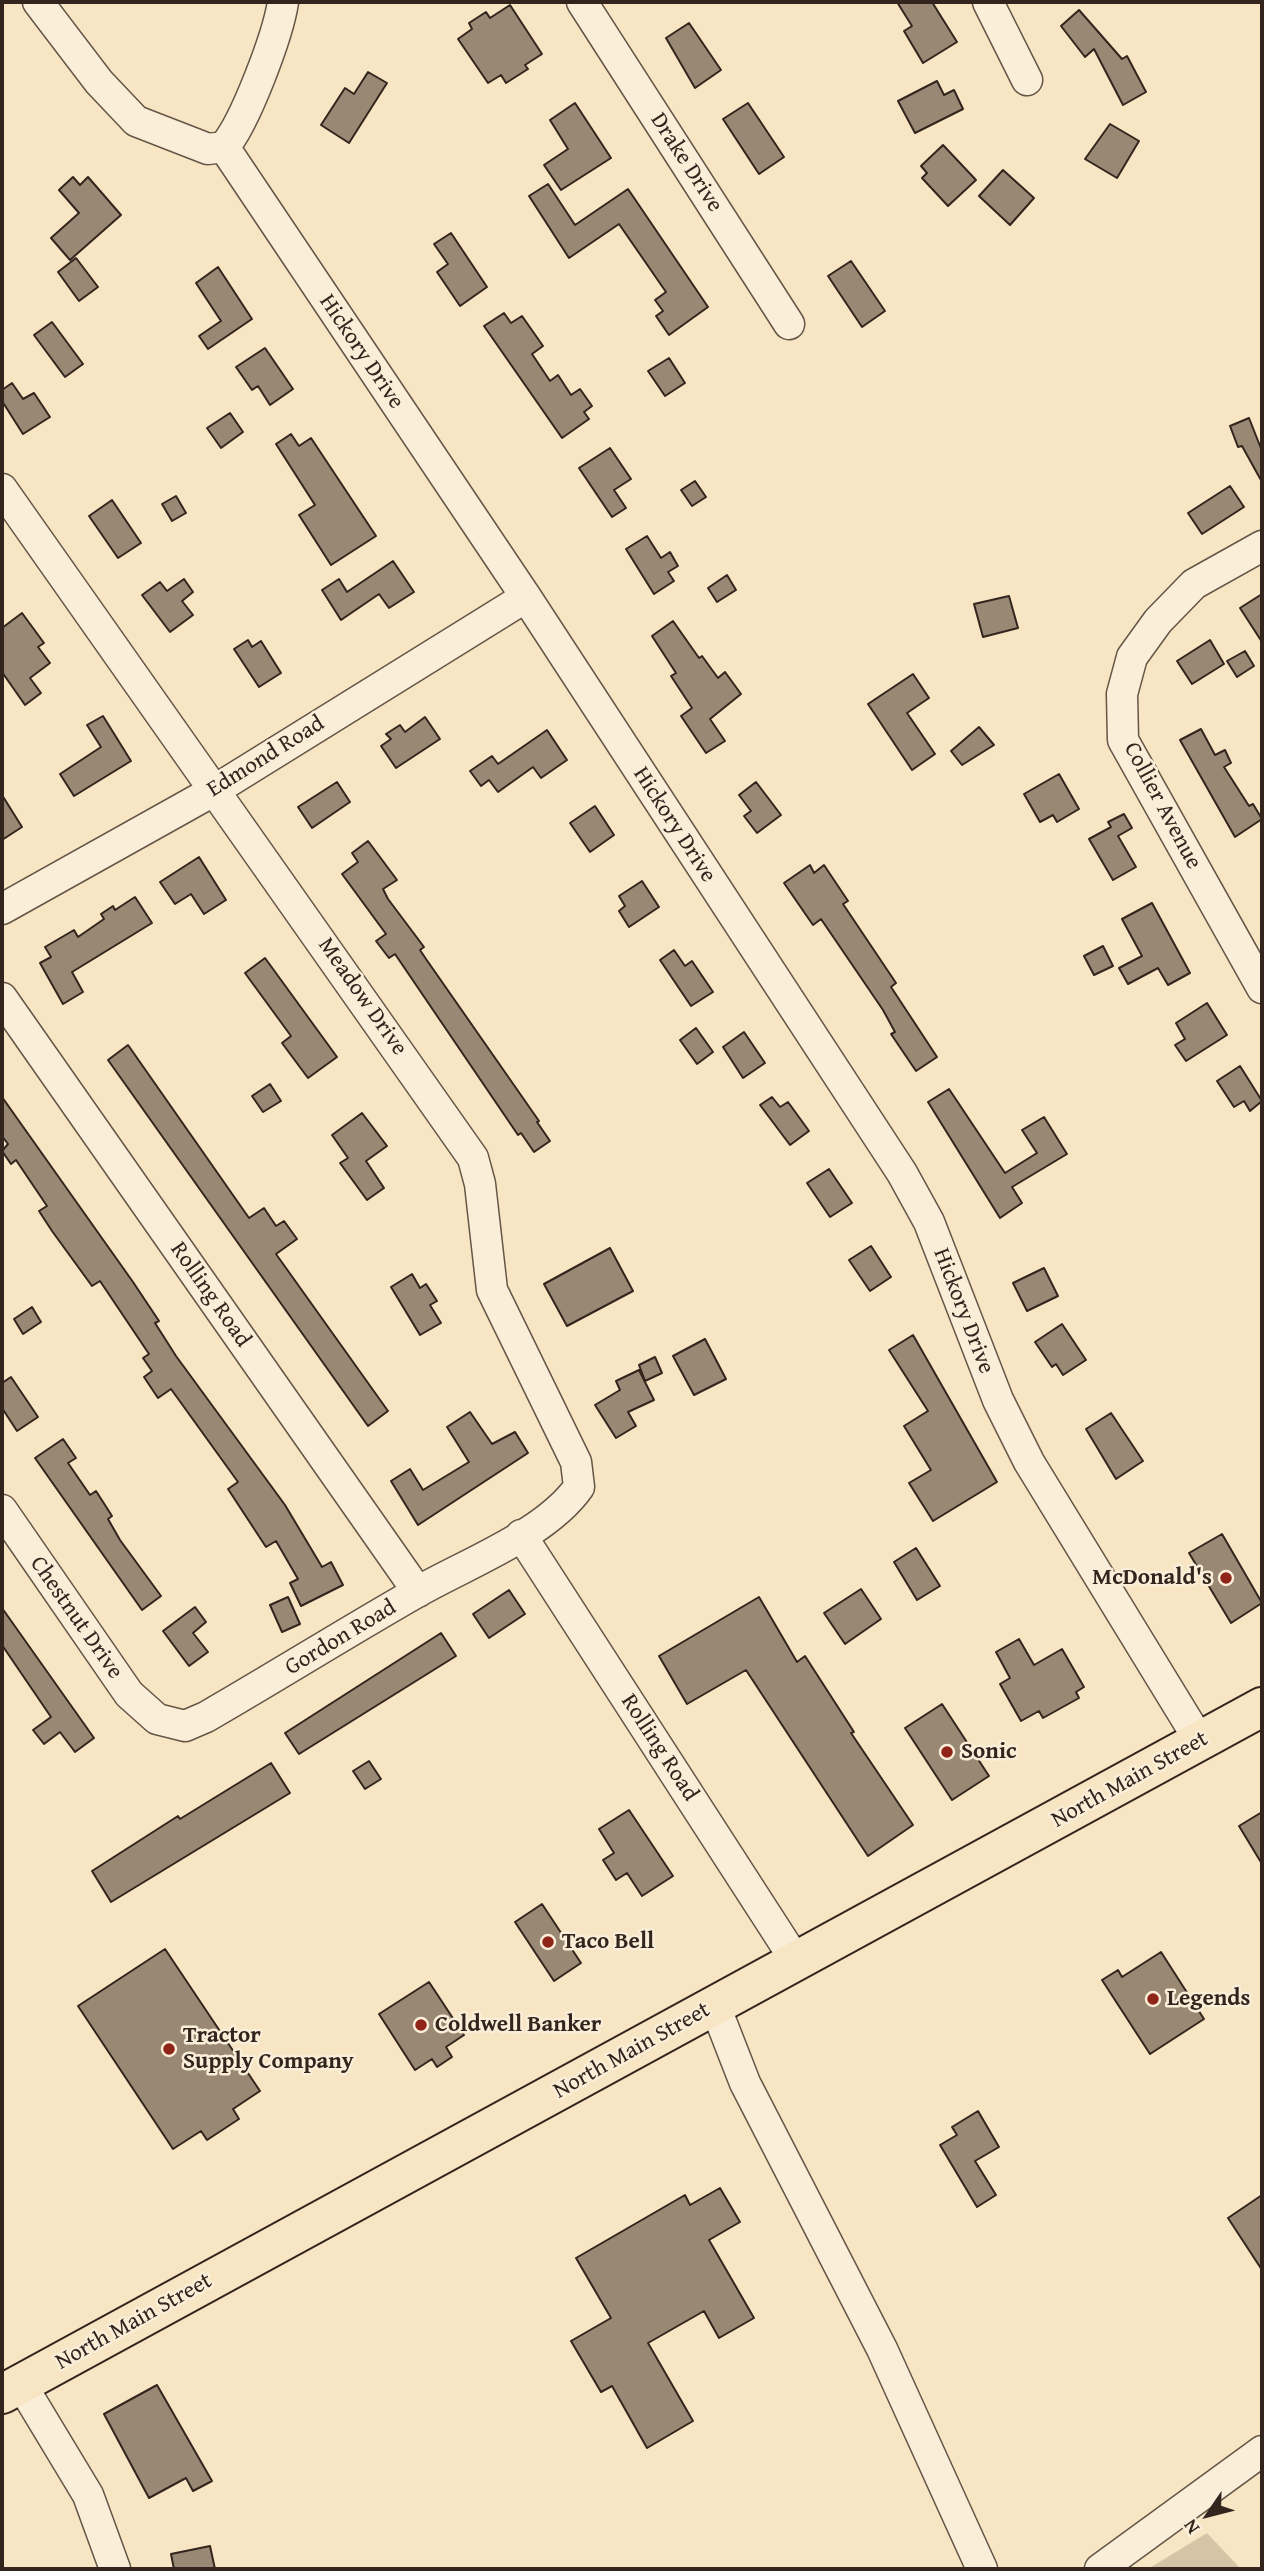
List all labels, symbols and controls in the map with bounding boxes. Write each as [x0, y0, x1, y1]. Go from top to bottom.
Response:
street label: Drake Drive [644, 108, 728, 218]
street label: Hickory Drive [313, 290, 409, 414]
street label: Edmond Road [202, 710, 330, 804]
street label: Collier Avenue [1117, 738, 1207, 874]
street label: Hickory Drive [626, 762, 722, 888]
street label: Meadow Drive [311, 933, 413, 1061]
street label: Rolling Road [164, 1237, 256, 1353]
street label: Hickory Drive [926, 1244, 1000, 1378]
street label: Chestnut Drive [24, 1551, 128, 1685]
place label: McDonald's [1092, 1564, 1212, 1592]
marker: McDonald's [1218, 1570, 1234, 1586]
street label: Gordon Road [280, 1594, 402, 1682]
street label: Rolling Road [614, 1689, 704, 1807]
street label: North Main Street [1047, 1726, 1213, 1834]
place label: Sonic [961, 1738, 1017, 1766]
marker: Sonic [939, 1744, 955, 1760]
place label: Taco Bell [562, 1928, 654, 1956]
marker: Taco Bell [540, 1934, 556, 1950]
place label: Legends [1167, 1985, 1250, 2013]
marker: Legends [1145, 1991, 1161, 2007]
street label: North Main Street [549, 1997, 715, 2105]
place label: Coldwell Banker [435, 2011, 601, 2039]
marker: Coldwell Banker [413, 2017, 429, 2033]
place label: Tractor Supply Company [183, 2022, 354, 2076]
marker: Tractor Supply Company [161, 2041, 177, 2057]
street label: North Main Street [51, 2268, 217, 2376]
north arrow [1173, 2480, 1243, 2550]
text: N [1176, 2514, 1206, 2540]

